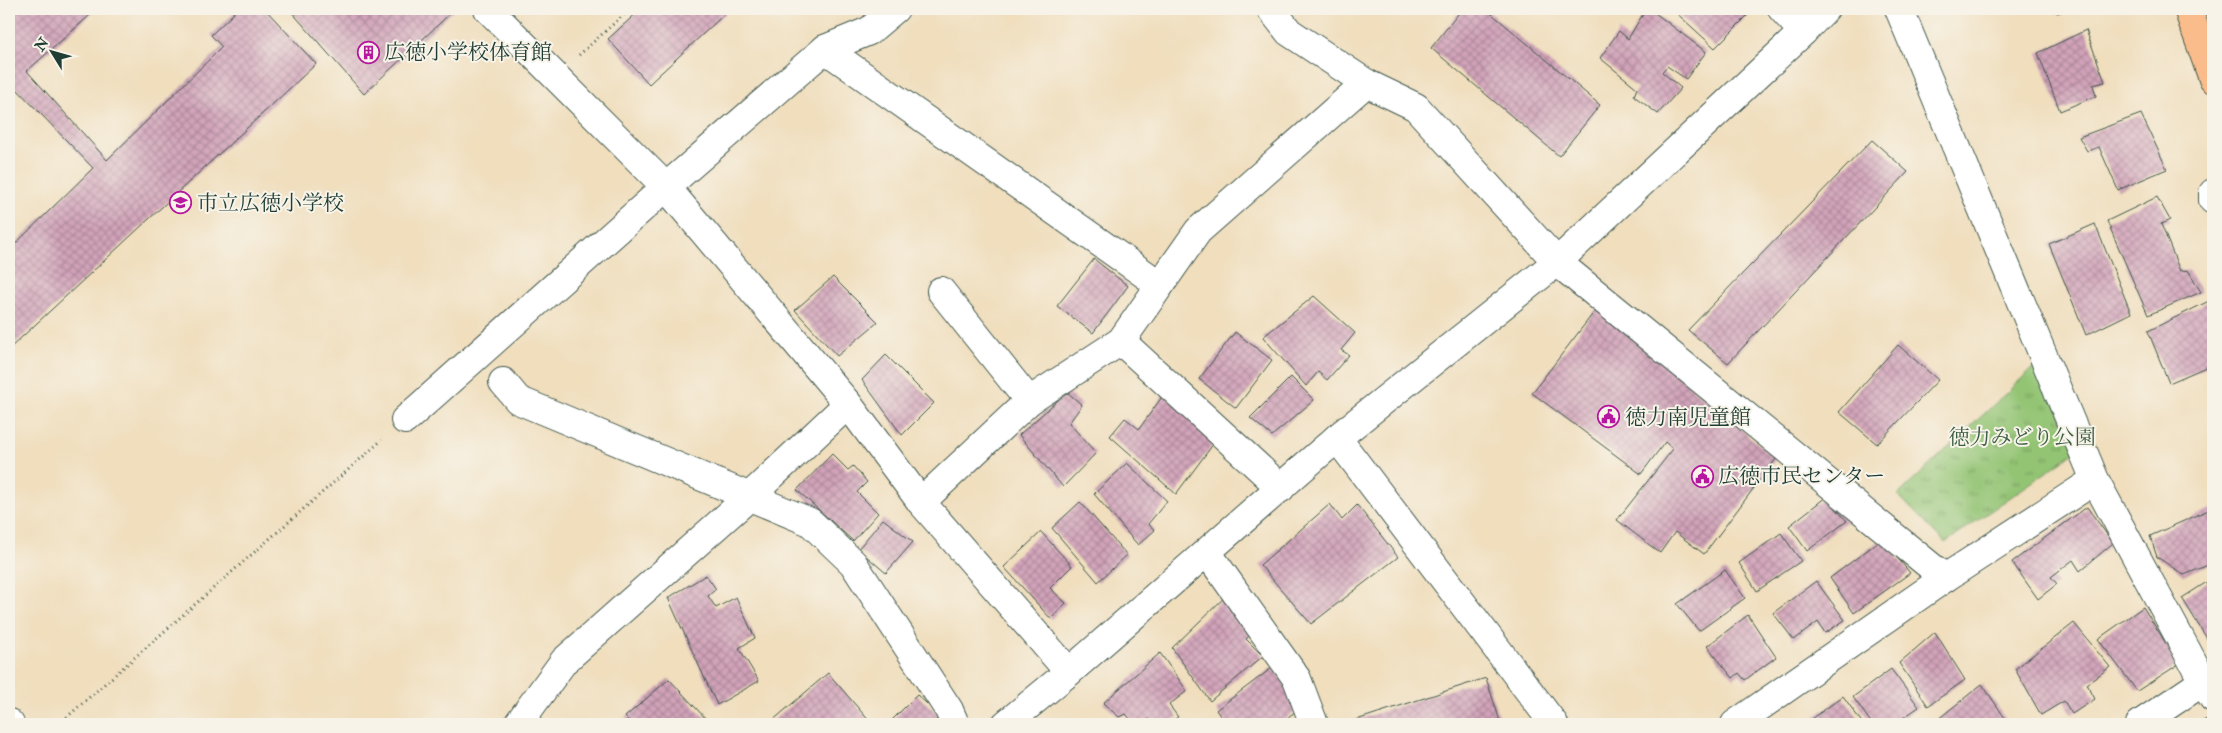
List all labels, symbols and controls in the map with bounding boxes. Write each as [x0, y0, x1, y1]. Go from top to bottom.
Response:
north arrow [28, 28, 78, 78]
text: N [31, 34, 53, 55]
place label: 広徳小学校体育館 [384, 39, 552, 66]
building icon: 広徳小学校体育館 [356, 40, 380, 64]
place label: 市立広徳小学校 [197, 190, 344, 217]
school or university icon: 市立広徳小学校 [169, 191, 193, 215]
place label: 徳力南児童館 [1625, 404, 1751, 431]
public building icon: 徳力南児童館 [1597, 405, 1621, 429]
park label: 徳力みどり公園 [1949, 424, 2096, 451]
place label: 広徳市民センター [1718, 463, 1885, 490]
public building icon: 広徳市民センター [1690, 464, 1714, 488]

